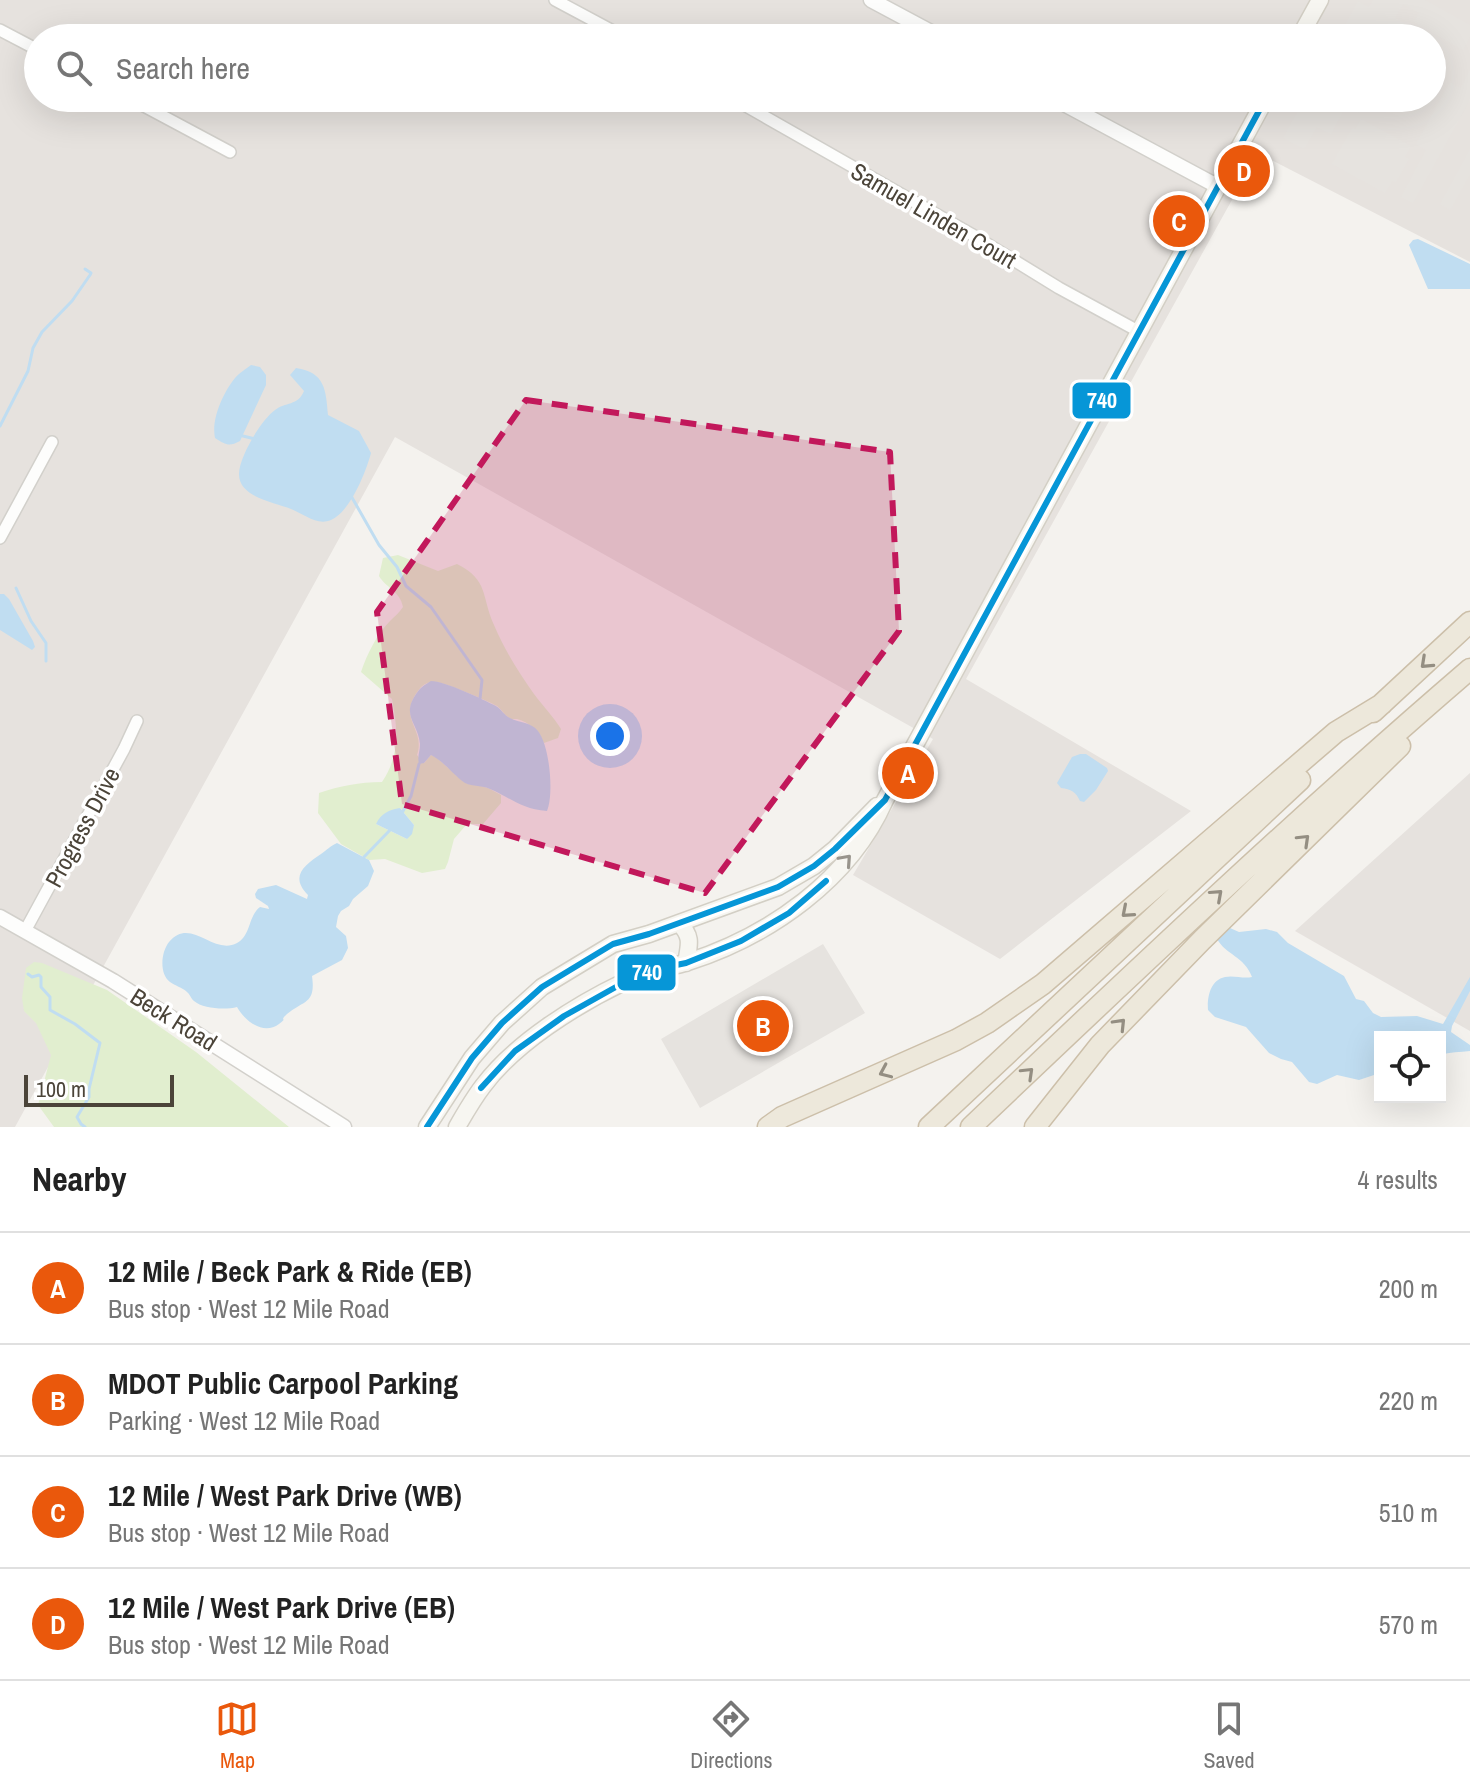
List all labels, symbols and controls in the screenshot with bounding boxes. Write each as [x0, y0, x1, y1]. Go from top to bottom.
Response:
search box [24, 24, 1446, 112]
icon: search [52, 46, 96, 90]
text: Search here [116, 48, 250, 88]
pin: D [1218, 141, 1270, 201]
street label: Samuel Linden Court [845, 155, 1023, 276]
pin: C [1153, 191, 1205, 251]
line badge: 740 [1071, 381, 1132, 420]
text: 740 [1087, 385, 1117, 415]
one-way arrow [1421, 653, 1435, 668]
your location [590, 716, 630, 756]
pin: A [882, 743, 934, 803]
street label: Progress Drive [37, 762, 127, 892]
one-way arrow [1295, 835, 1309, 849]
one-way arrow [836, 855, 851, 869]
one-way arrow [1208, 890, 1222, 905]
one-way arrow [1121, 902, 1136, 917]
line badge: 740 [616, 953, 677, 992]
text: 740 [632, 957, 662, 987]
street label: Beck Road [125, 980, 223, 1058]
pin: B [737, 996, 789, 1056]
one-way arrow [1111, 1019, 1126, 1033]
map controls [1374, 1031, 1446, 1103]
button: locate [1374, 1031, 1446, 1103]
one-way arrow [879, 1062, 893, 1078]
one-way arrow [1018, 1068, 1033, 1082]
scale bar [24, 1071, 174, 1107]
text: 100 m [36, 1074, 86, 1104]
text: Nearby [32, 1156, 127, 1202]
text: 4 results [1357, 1162, 1438, 1197]
text: 12 Mile / Beck Park & Ride (EB) [108, 1251, 472, 1291]
text: A [50, 1271, 66, 1306]
text: 200 m [1379, 1271, 1438, 1306]
text: Bus stop · West 12 Mile Road [108, 1291, 390, 1326]
text: MDOT Public Carpool Parking [108, 1363, 458, 1403]
text: B [50, 1383, 66, 1418]
text: 220 m [1379, 1383, 1438, 1418]
text: Parking · West 12 Mile Road [108, 1403, 380, 1438]
text: 12 Mile / West Park Drive (WB) [108, 1475, 462, 1515]
text: C [50, 1495, 66, 1530]
text: 510 m [1379, 1495, 1438, 1530]
text: Bus stop · West 12 Mile Road [108, 1515, 390, 1550]
text: 12 Mile / West Park Drive (EB) [108, 1587, 455, 1627]
text: D [50, 1607, 66, 1642]
text: 570 m [1379, 1607, 1438, 1642]
text: Bus stop · West 12 Mile Road [108, 1627, 390, 1662]
tab: Map [215, 1697, 259, 1775]
tab: Directions [690, 1697, 773, 1775]
tab: Saved [1203, 1697, 1255, 1775]

